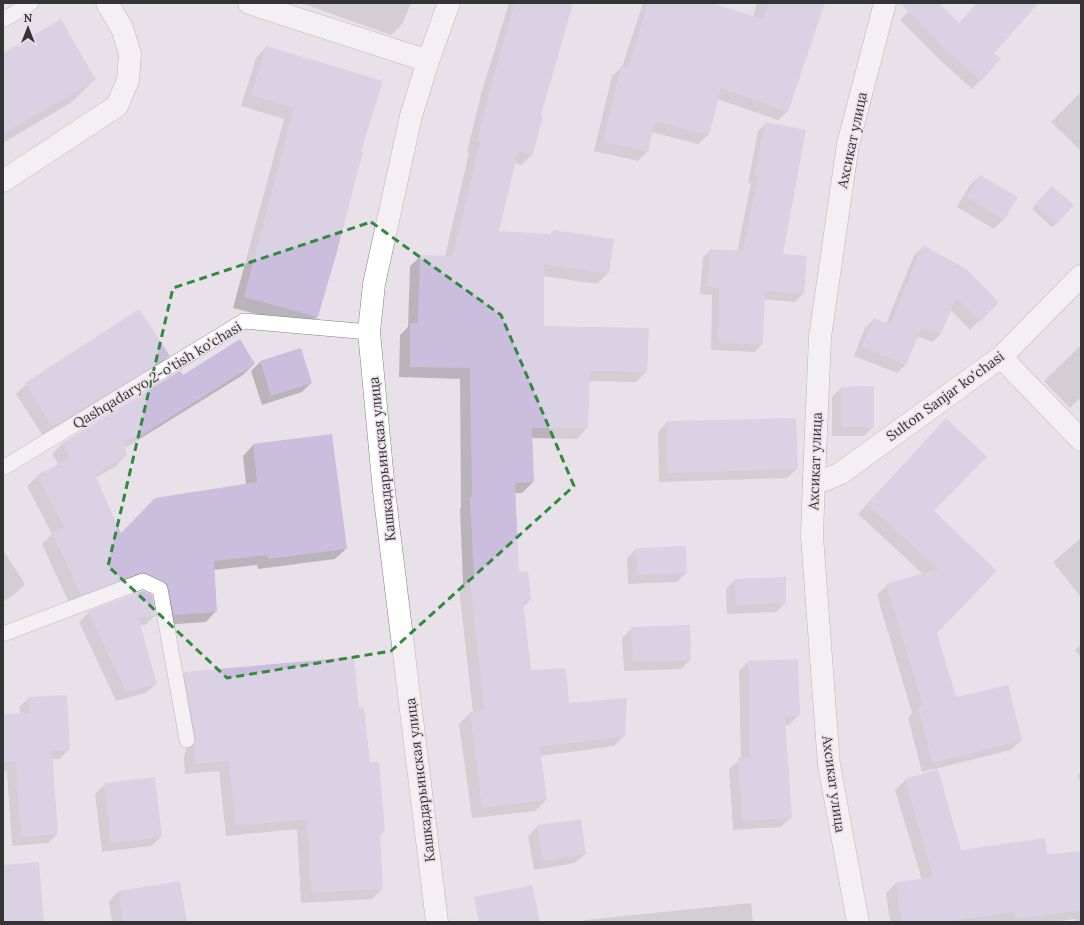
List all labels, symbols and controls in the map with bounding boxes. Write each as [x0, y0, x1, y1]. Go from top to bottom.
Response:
north arrow [8, 8, 48, 48]
text: N [24, 11, 33, 25]
street label: Ахсикат улица [833, 90, 871, 191]
street label: Qashqadaryo 2-o'tish ko'chasi [69, 317, 245, 433]
street label: Sulton Sanjar ko'chasi [882, 347, 1008, 445]
street label: Кашкадарьинская улица [364, 376, 400, 542]
street label: Ахсикат улица [804, 412, 826, 511]
street label: Кашкадарьинская улица [401, 697, 439, 863]
street label: Ахсикат улица [818, 733, 850, 834]

